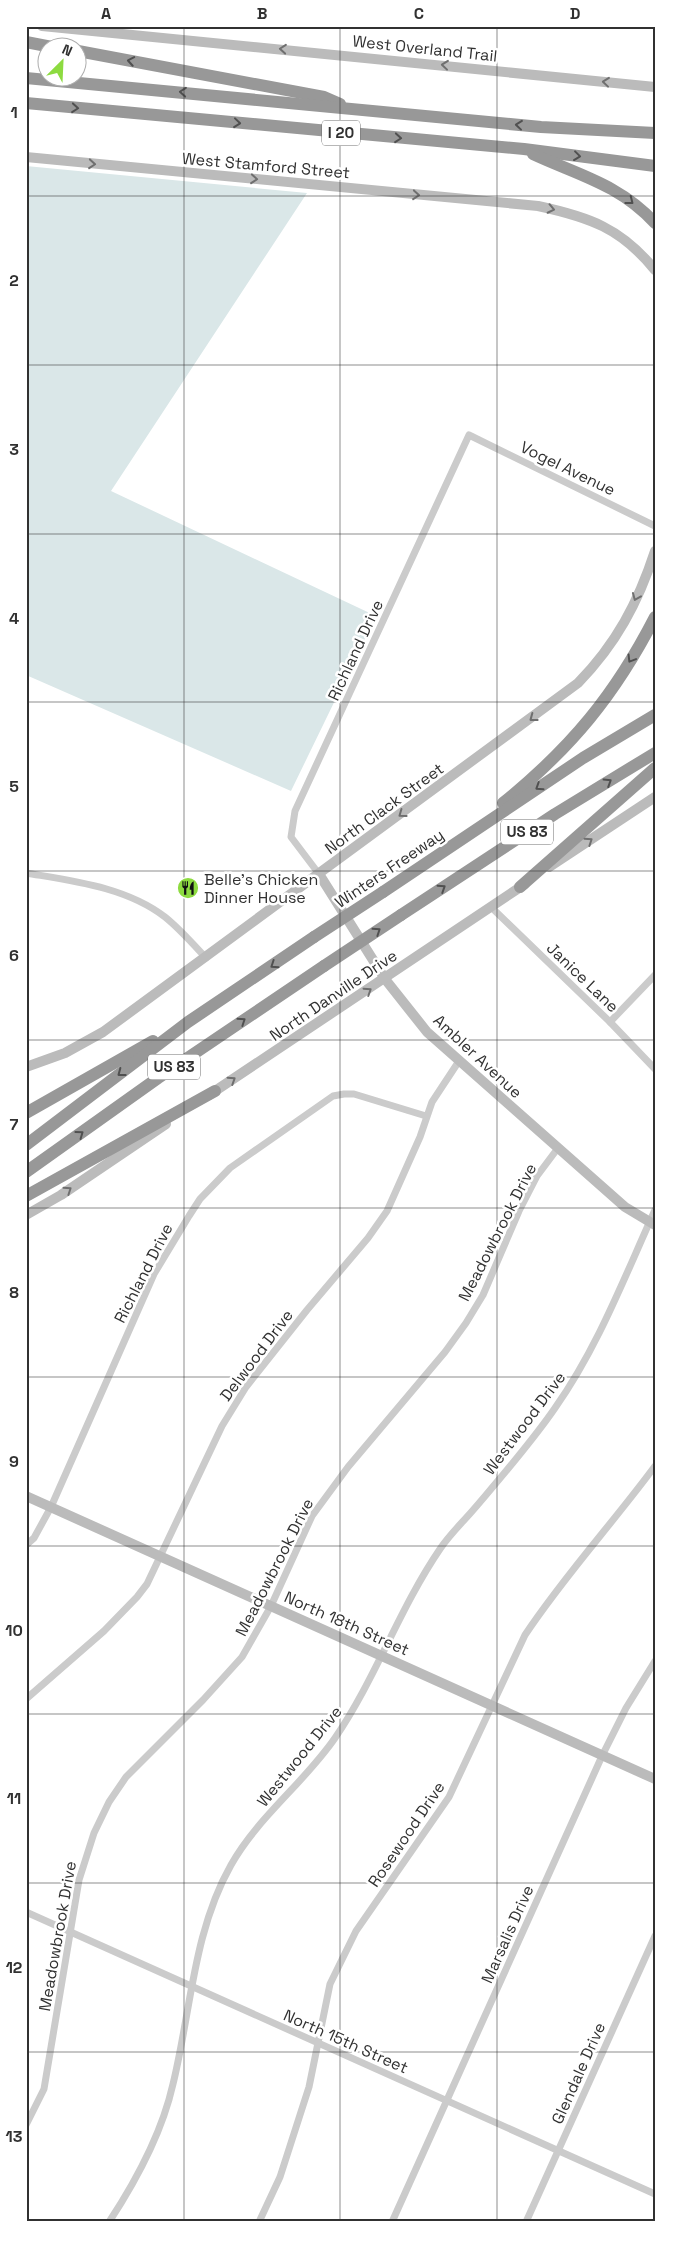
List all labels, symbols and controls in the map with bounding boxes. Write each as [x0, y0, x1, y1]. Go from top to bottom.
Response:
text: A [101, 3, 111, 24]
text: B [257, 3, 267, 24]
text: C [414, 3, 424, 24]
text: D [570, 3, 580, 24]
street label: West Overland Trail [352, 30, 498, 67]
north arrow [38, 38, 88, 88]
text: N [59, 40, 75, 60]
one-way arrow [279, 44, 287, 55]
one-way arrow [126, 57, 135, 67]
one-way arrow [440, 60, 448, 71]
one-way arrow [602, 77, 610, 88]
one-way arrow [179, 87, 187, 98]
text: 1 [10, 102, 18, 123]
one-way arrow [71, 102, 79, 113]
one-way arrow [233, 117, 241, 128]
road number: I 20 [322, 120, 360, 146]
one-way arrow [514, 120, 522, 131]
one-way arrow [395, 132, 403, 143]
street label: West Stamford Street [181, 148, 351, 183]
one-way arrow [574, 150, 582, 161]
one-way arrow [88, 158, 96, 169]
one-way arrow [250, 173, 258, 184]
one-way arrow [412, 189, 420, 200]
one-way arrow [624, 195, 633, 203]
one-way arrow [547, 203, 556, 214]
text: 2 [9, 270, 19, 291]
street label: Vogel Avenue [517, 436, 619, 501]
text: 3 [9, 439, 19, 460]
one-way arrow [632, 592, 642, 600]
street label: Richland Drive [323, 596, 388, 704]
text: 4 [9, 608, 19, 629]
one-way arrow [628, 654, 638, 663]
one-way arrow [530, 712, 539, 720]
street label: North Clack Street [321, 758, 448, 859]
text: 5 [9, 776, 19, 797]
one-way arrow [602, 778, 611, 788]
one-way arrow [535, 781, 545, 790]
one-way arrow [398, 807, 407, 817]
road number: US 83 [501, 820, 553, 844]
street label: Winters Freeway [331, 824, 448, 913]
one-way arrow [583, 838, 593, 847]
place label: Belle's Chicken Dinner House [204, 869, 318, 908]
restaurant icon: Belle's Chicken Dinner House [176, 876, 200, 900]
one-way arrow [436, 885, 445, 894]
one-way arrow [371, 928, 381, 937]
street label: Janice Lane [542, 938, 623, 1017]
text: 6 [9, 945, 19, 966]
street label: North Danville Drive [265, 945, 401, 1046]
one-way arrow [270, 959, 279, 968]
one-way arrow [362, 987, 371, 997]
street label: Ambler Avenue [429, 1010, 527, 1103]
one-way arrow [236, 1018, 246, 1027]
road number: US 83 [148, 1054, 200, 1080]
one-way arrow [118, 1067, 127, 1075]
one-way arrow [226, 1077, 236, 1086]
text: 7 [10, 1114, 19, 1135]
one-way arrow [74, 1131, 84, 1140]
street label: Meadowbrook Drive [454, 1160, 541, 1305]
one-way arrow [62, 1187, 72, 1196]
street label: Richland Drive [109, 1220, 178, 1327]
text: 8 [9, 1282, 19, 1303]
street label: Delwood Drive [215, 1305, 298, 1405]
street label: Westwood Drive [479, 1367, 570, 1479]
text: 9 [9, 1451, 19, 1472]
street label: Meadowbrook Drive [231, 1495, 318, 1640]
street label: North 18th Street [281, 1586, 413, 1660]
text: 10 [5, 1620, 23, 1641]
street label: Westwood Drive [252, 1702, 347, 1811]
street label: Rosewood Drive [363, 1777, 449, 1891]
text: 11 [7, 1788, 21, 1809]
street label: Meadowbrook Drive [34, 1859, 81, 2013]
street label: Marsalis Drive [476, 1882, 538, 1987]
text: 12 [6, 1957, 22, 1978]
street label: North 15th Street [280, 2005, 411, 2078]
street label: Glendale Drive [547, 2019, 610, 2127]
text: 13 [6, 2126, 23, 2147]

